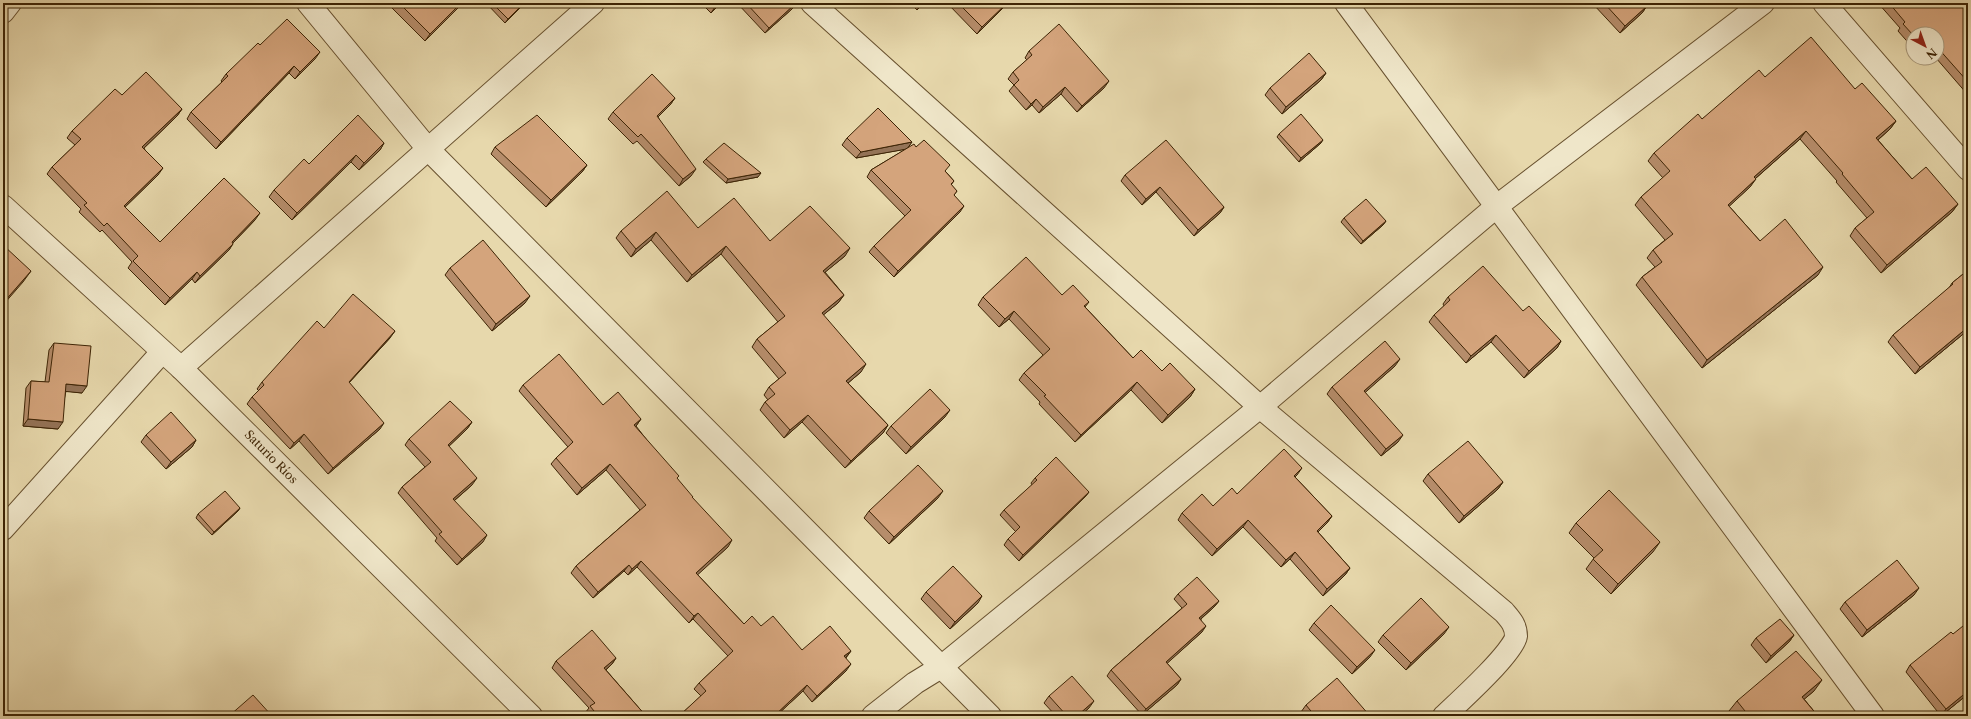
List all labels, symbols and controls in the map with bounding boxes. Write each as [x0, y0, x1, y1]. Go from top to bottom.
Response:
north arrow [1905, 26, 1945, 66]
text: N [1923, 45, 1940, 62]
street label: Saturio Ríos [242, 427, 301, 486]

